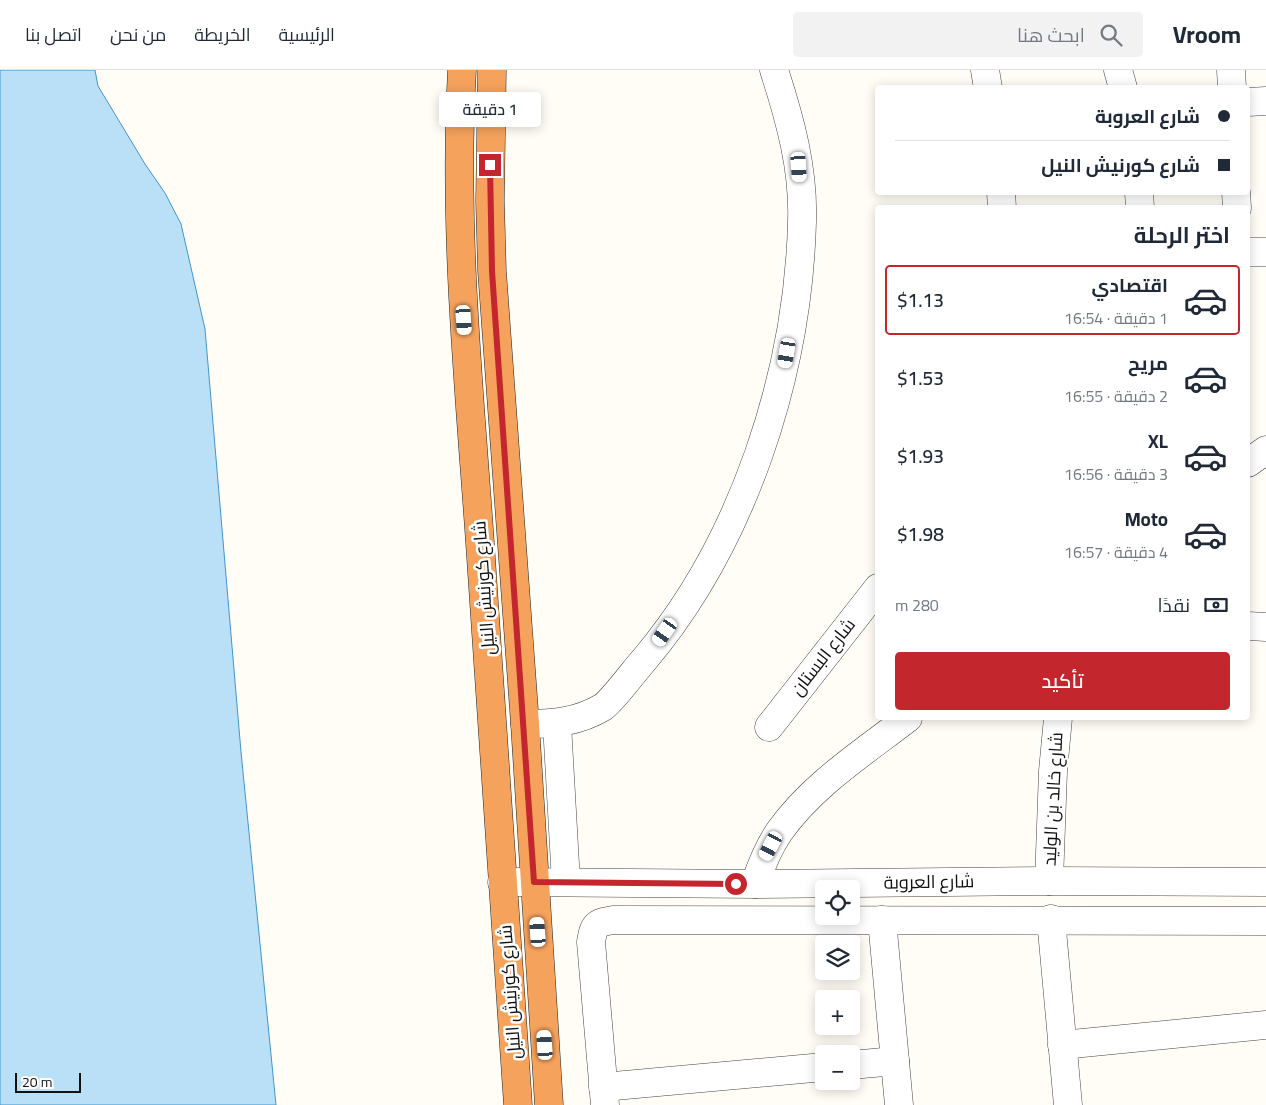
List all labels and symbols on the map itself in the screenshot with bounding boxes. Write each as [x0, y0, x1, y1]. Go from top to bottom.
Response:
callout: 1 دقيقة [439, 92, 541, 128]
car [790, 152, 807, 182]
route end [479, 154, 501, 176]
car [455, 305, 472, 335]
car [777, 337, 796, 369]
street label: شارع كورنيش النيل [462, 520, 505, 656]
street label: شارع البستان [781, 610, 864, 703]
car [650, 615, 679, 649]
street label: شارع خالد بن الوليد [1033, 731, 1072, 867]
car [757, 829, 784, 863]
street label: شارع العروبة [883, 864, 975, 899]
route start [725, 873, 747, 895]
car [529, 917, 546, 947]
street label: شارع كورنيش النيل [488, 924, 531, 1060]
car [536, 1030, 553, 1060]
scale bar [15, 1070, 81, 1093]

